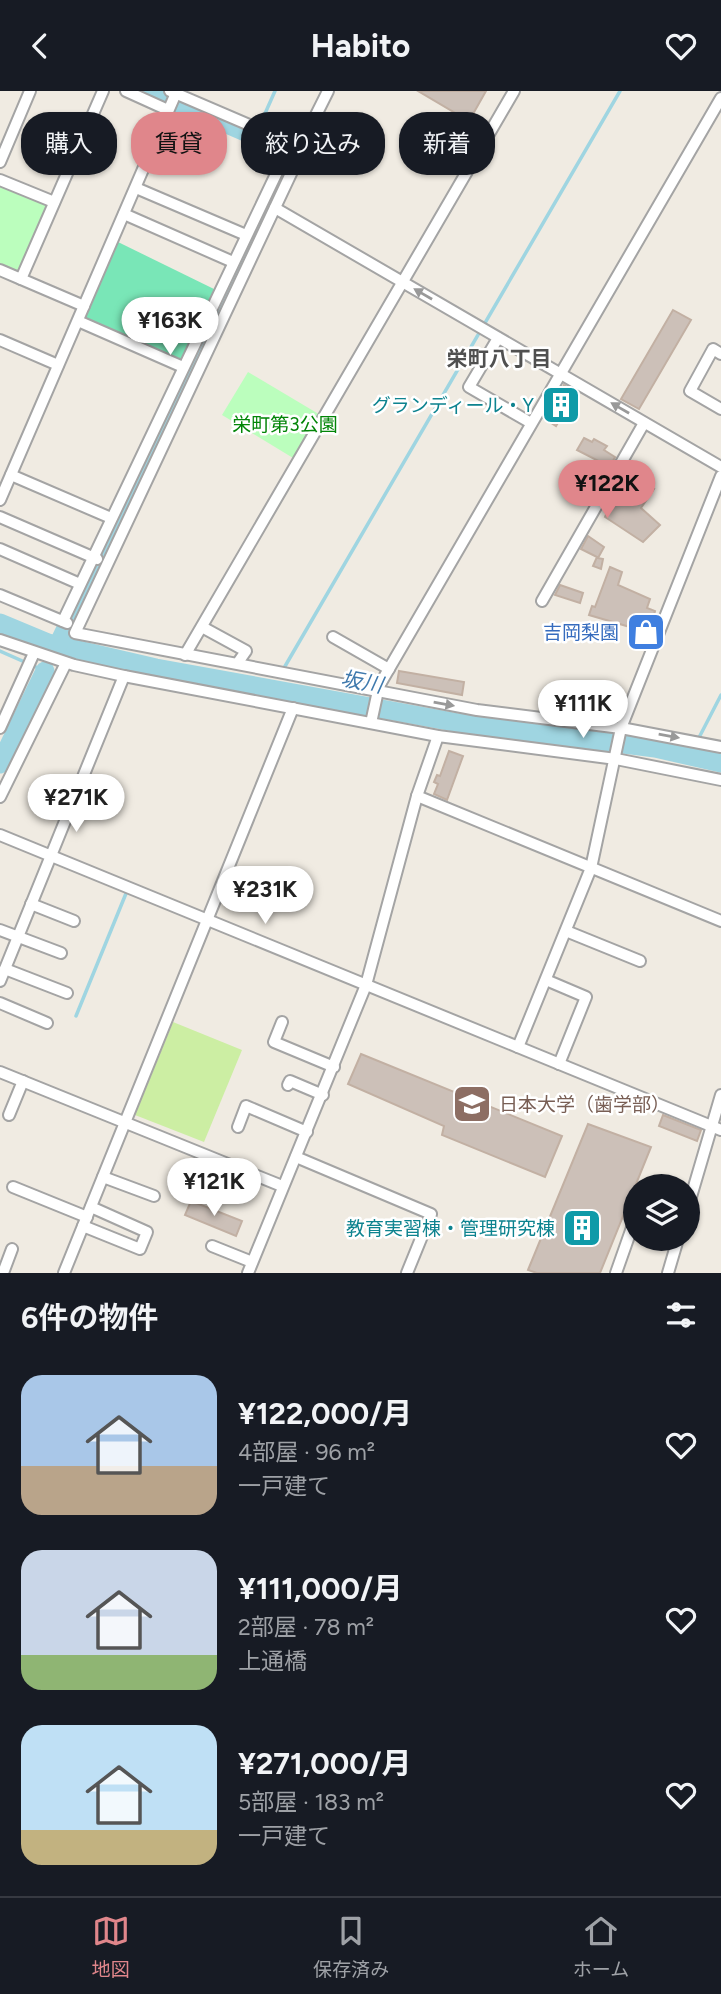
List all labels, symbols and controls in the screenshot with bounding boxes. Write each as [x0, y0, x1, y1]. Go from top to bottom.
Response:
icon: back [21, 27, 59, 65]
text: Habito [311, 27, 410, 65]
icon: heart [662, 27, 700, 65]
chip: 購入 [21, 112, 117, 175]
chip: 賃貸 [131, 112, 227, 175]
chip: 絞り込み [241, 112, 385, 175]
chip: 新着 [399, 112, 495, 175]
one-way arrow [413, 288, 432, 301]
pin: ¥163K [121, 297, 219, 357]
text: ¥163K [138, 306, 202, 334]
district label: 栄町八丁目 [447, 346, 552, 371]
building icon: グランディール・Y [540, 384, 582, 426]
place label: グランディール・Y [372, 394, 535, 417]
one-way arrow [610, 402, 629, 415]
park label: 栄町第3公園 [232, 413, 338, 436]
pin: ¥122K [558, 461, 656, 520]
text: ¥122K [574, 469, 640, 497]
shop icon: 吉岡梨園 [625, 611, 667, 653]
place label: 吉岡梨園 [543, 621, 619, 644]
water label: 坂川 [339, 666, 387, 698]
pin: ¥111K [534, 681, 632, 740]
text: ¥111K [554, 689, 612, 717]
one-way arrow [433, 698, 455, 709]
one-way arrow [658, 731, 680, 742]
pin: ¥271K [27, 775, 125, 834]
text: ¥271K [44, 783, 108, 811]
pin: ¥231K [216, 867, 314, 926]
text: ¥231K [233, 875, 297, 903]
school or university icon: 日本大学（歯学部） [451, 1083, 493, 1125]
place label: 日本大学（歯学部） [499, 1093, 670, 1116]
pin: ¥121K [165, 1159, 263, 1218]
text: ¥121K [183, 1167, 245, 1195]
map controls [623, 1174, 700, 1251]
button: layers [623, 1174, 700, 1251]
building icon: 教育実習棟・管理研究棟 [561, 1207, 603, 1249]
place label: 教育実習棟・管理研究棟 [346, 1217, 555, 1240]
icon: filters [662, 1296, 700, 1334]
text: 6件の物件 [21, 1299, 158, 1336]
text: ¥122,000/月 [238, 1395, 412, 1432]
icon: home [77, 1403, 161, 1487]
icon: heart [662, 1426, 700, 1464]
text: 4部屋 · 96 m² [238, 1438, 375, 1466]
text: 一戸建て [238, 1472, 330, 1500]
text: ¥111,000/月 [238, 1570, 403, 1607]
icon: home [77, 1578, 161, 1662]
icon: heart [662, 1601, 700, 1639]
text: 2部屋 · 78 m² [238, 1613, 374, 1641]
text: 上通橋 [238, 1647, 307, 1675]
text: ¥271,000/月 [238, 1745, 412, 1782]
icon: home [77, 1753, 161, 1837]
icon: heart [662, 1776, 700, 1814]
text: 5部屋 · 183 m² [238, 1788, 384, 1816]
text: 一戸建て [238, 1822, 330, 1850]
tab: 地図 [92, 1912, 130, 1981]
tab: 保存済み [313, 1912, 389, 1981]
tab: ホーム [573, 1912, 629, 1981]

